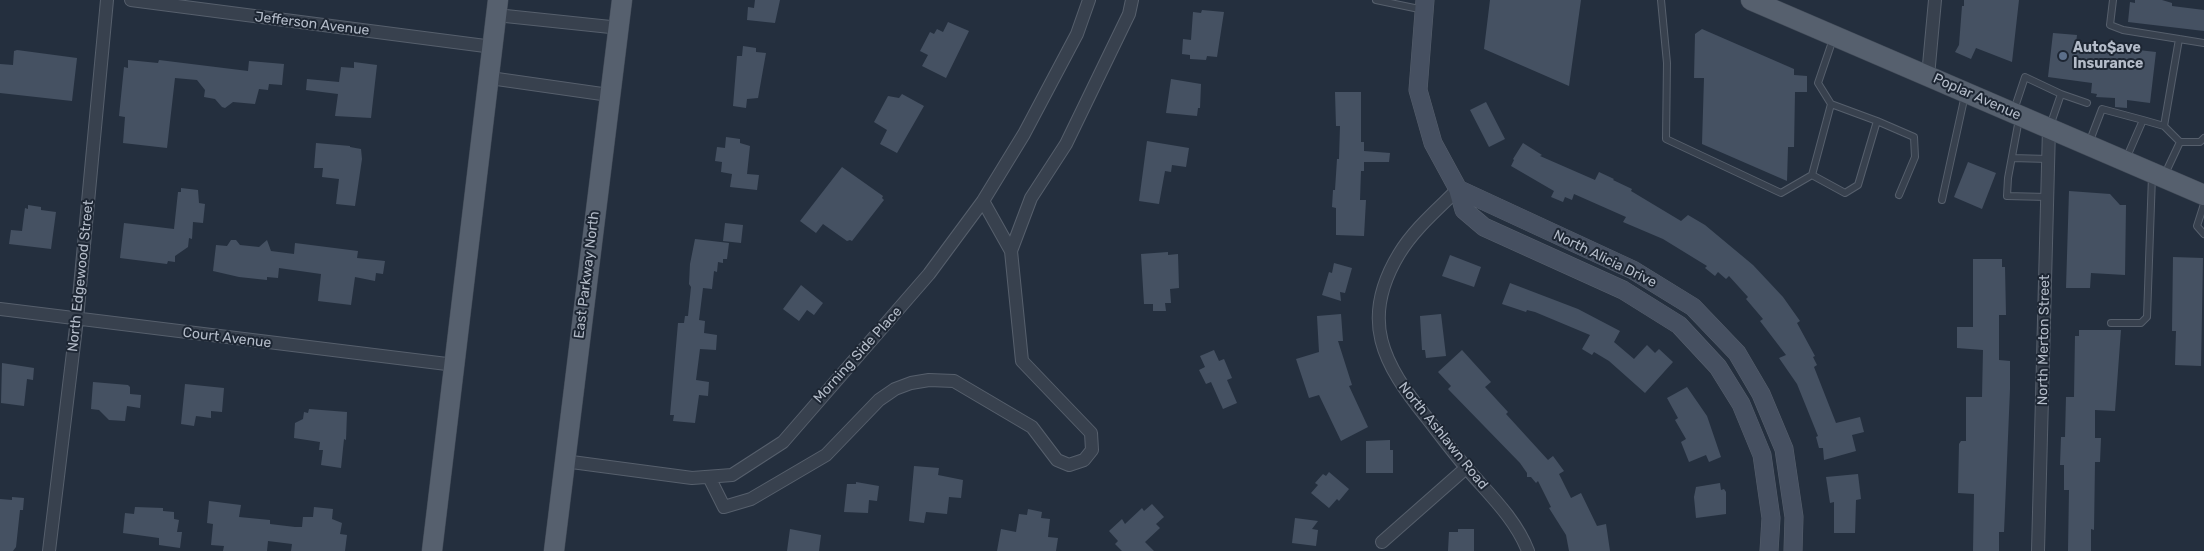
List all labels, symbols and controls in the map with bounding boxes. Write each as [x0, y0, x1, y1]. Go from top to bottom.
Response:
street label: Jefferson Avenue [254, 9, 370, 39]
place label: Auto$ave Insurance [2073, 40, 2143, 72]
marker: Auto$ave Insurance [2057, 50, 2069, 62]
street label: Poplar Avenue [1931, 70, 2023, 124]
street label: North Edgewood Street [65, 199, 97, 353]
street label: East Parkway North [571, 210, 603, 340]
street label: North Alicia Drive [1551, 227, 1659, 291]
street label: North Merton Street [2034, 275, 2054, 405]
street label: Morning Side Place [810, 303, 906, 407]
street label: Court Avenue [182, 324, 272, 352]
street label: North Ashlawn Road [1395, 379, 1491, 493]

